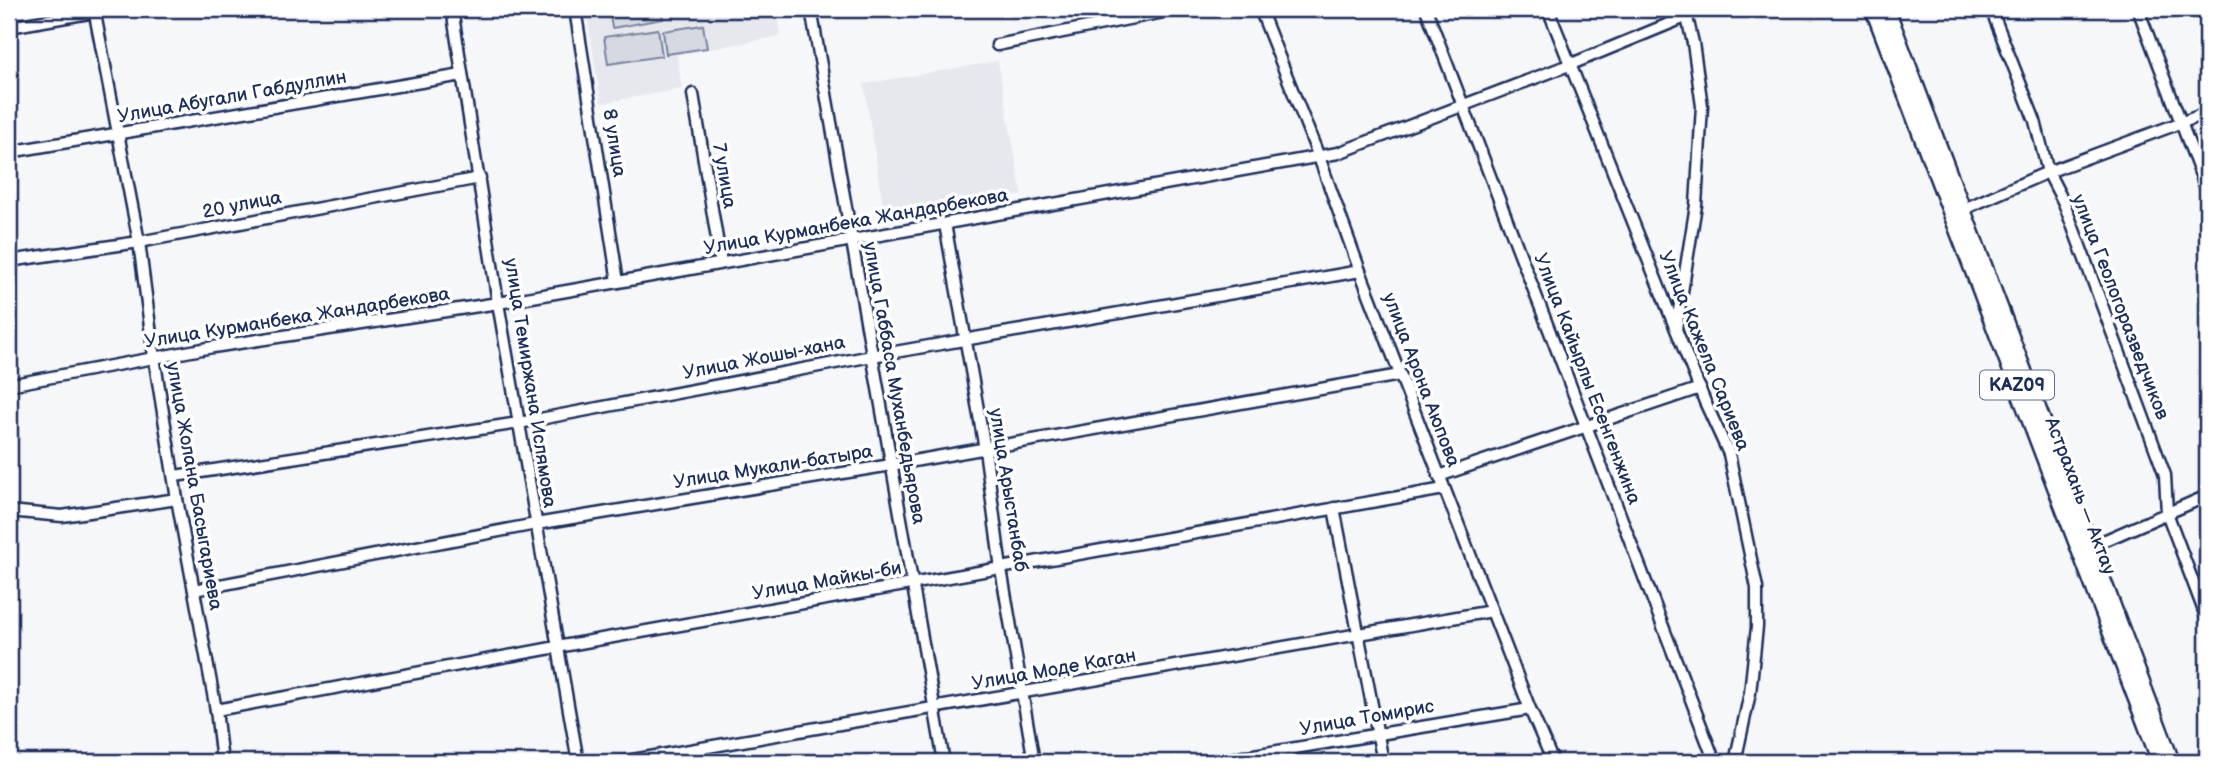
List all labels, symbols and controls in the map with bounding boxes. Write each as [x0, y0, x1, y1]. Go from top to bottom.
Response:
street label: Улица Абугали Габдуллин [116, 66, 348, 128]
street label: 8 улица [597, 107, 631, 179]
street label: 7 улица [707, 142, 741, 210]
street label: Улица Курманбека Жандарбекова [702, 184, 1010, 260]
street label: 20 улица [200, 186, 284, 224]
street label: улица Геологоразведчиков [2066, 191, 2174, 423]
street label: улица Габбаса Муханбедьярова [858, 240, 930, 526]
street label: Улица Кажела Сариева [1653, 248, 1755, 454]
street label: Улица Кайырлы Есенгенжина [1528, 250, 1646, 508]
street label: улица Темиржана Ислямова [499, 257, 561, 509]
street label: Улица Курманбека Жандарбекова [143, 282, 451, 354]
street label: улица Арона Аюпова [1377, 290, 1465, 470]
street label: Улица Жошы-хана [681, 331, 847, 385]
street label: улица Жолана Басыгариева [161, 360, 227, 612]
road number: KAZ09 [1980, 370, 2054, 400]
street label: улица Арыстанбаб [984, 407, 1032, 573]
street label: Астрахань — Актау [2039, 413, 2121, 578]
street label: Улица Мукали-батыра [672, 440, 874, 494]
street label: Улица Майкы-би [751, 557, 903, 605]
street label: Улица Моде Каган [970, 644, 1138, 696]
street label: Улица Томирис [1298, 695, 1437, 741]

